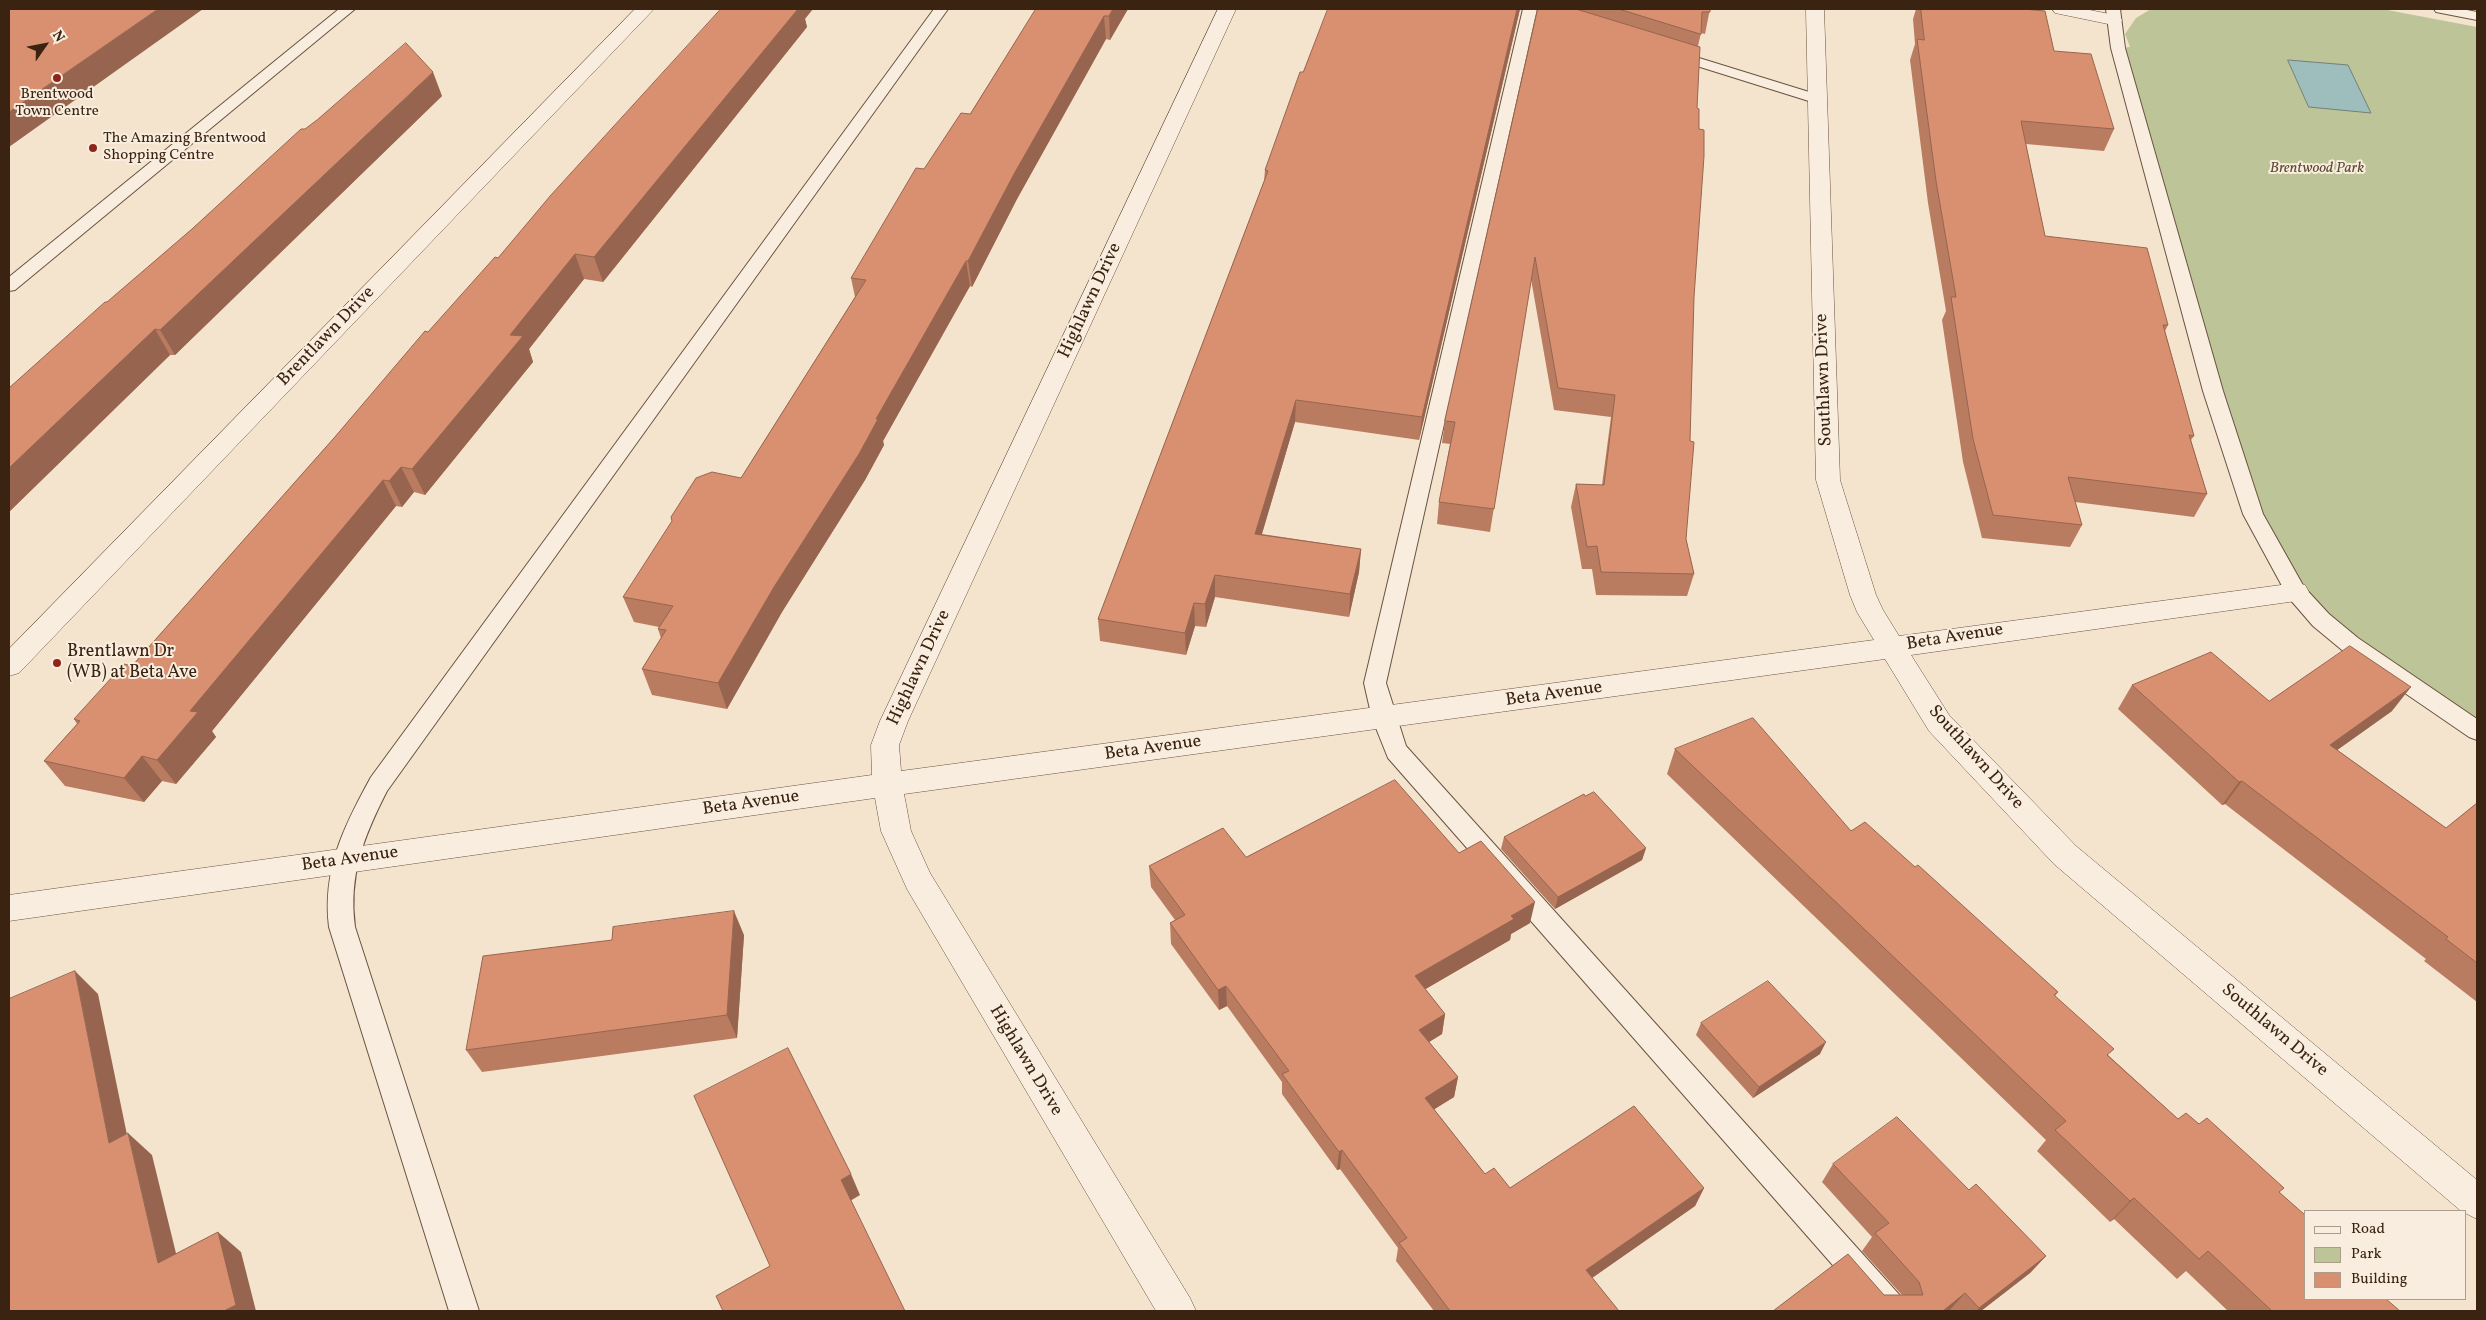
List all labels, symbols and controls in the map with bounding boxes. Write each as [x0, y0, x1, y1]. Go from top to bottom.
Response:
north arrow [20, 20, 70, 70]
text: N [47, 27, 69, 46]
marker: Brentwood Town Centre [51, 72, 63, 84]
place label: Brentwood Town Centre [15, 86, 99, 121]
place label: The Amazing Brentwood Shopping Centre [103, 130, 266, 165]
marker: The Amazing Brentwood Shopping Centre [87, 142, 99, 154]
park label: Brentwood Park [2270, 160, 2364, 178]
street label: Highlawn Drive [1055, 240, 1127, 362]
street label: Brentlawn Drive [274, 283, 380, 391]
street label: Southlawn Drive [1812, 313, 1838, 447]
street label: Highlawn Drive [884, 607, 956, 729]
street label: Beta Avenue [1905, 620, 2005, 656]
place label: Brentlawn Dr (WB) at Beta Ave [67, 642, 197, 684]
marker: Brentlawn Dr (WB) at Beta Ave [51, 657, 63, 669]
street label: Beta Avenue [1504, 678, 1604, 712]
street label: Southlawn Drive [1923, 701, 2027, 815]
street label: Beta Avenue [1103, 732, 1203, 766]
street label: Beta Avenue [701, 787, 801, 821]
street label: Beta Avenue [300, 843, 400, 877]
street label: Southlawn Drive [2216, 980, 2332, 1082]
street label: Highlawn Drive [984, 1002, 1066, 1120]
legend [2304, 1210, 2466, 1300]
text: Road [2351, 1219, 2385, 1240]
text: Park [2351, 1244, 2382, 1265]
text: Building [2351, 1269, 2407, 1290]

